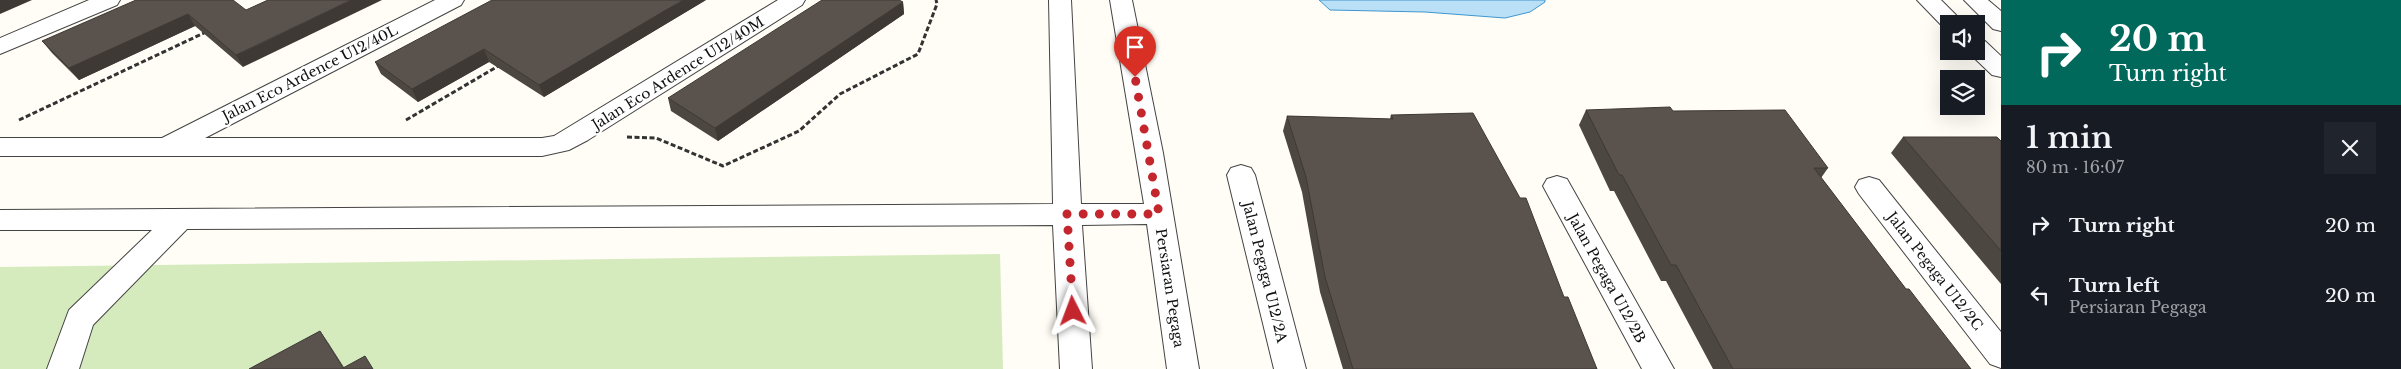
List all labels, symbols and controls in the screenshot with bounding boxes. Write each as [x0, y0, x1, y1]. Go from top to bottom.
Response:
street label: Jalan Eco Ardence U12/40M [587, 12, 767, 135]
map controls [1940, 15, 1985, 115]
button: sound [1940, 15, 1985, 60]
text: 20 m [2109, 17, 2206, 60]
icon: right [2026, 20, 2091, 85]
street label: Jalan Eco Ardence U12/40L [217, 21, 401, 126]
pin [1114, 26, 1156, 77]
icon: arrive [1121, 33, 1149, 61]
text: Turn right [2109, 60, 2227, 87]
button: layers [1940, 70, 1985, 115]
text: 1 min [2026, 119, 2112, 156]
button: close [2324, 122, 2376, 174]
text: 80 m · 16:07 [2026, 157, 2124, 177]
street label: Jalan Pegaga U12/2A [1238, 198, 1291, 345]
street label: Jalan Pegaga U12/2C [1882, 207, 1987, 334]
street label: Jalan Pegaga U12/2B [1563, 209, 1650, 346]
icon: right [2026, 211, 2054, 239]
text: Turn right [2069, 214, 2175, 237]
text: 20 m [2325, 214, 2376, 237]
street label: Persiaran Pegaga [1152, 227, 1188, 349]
text: Turn left [2069, 274, 2160, 297]
icon: left [2026, 281, 2054, 309]
position arrow [1046, 284, 1098, 336]
text: 20 m [2325, 284, 2376, 307]
text: Persiaran Pegaga [2069, 297, 2207, 317]

